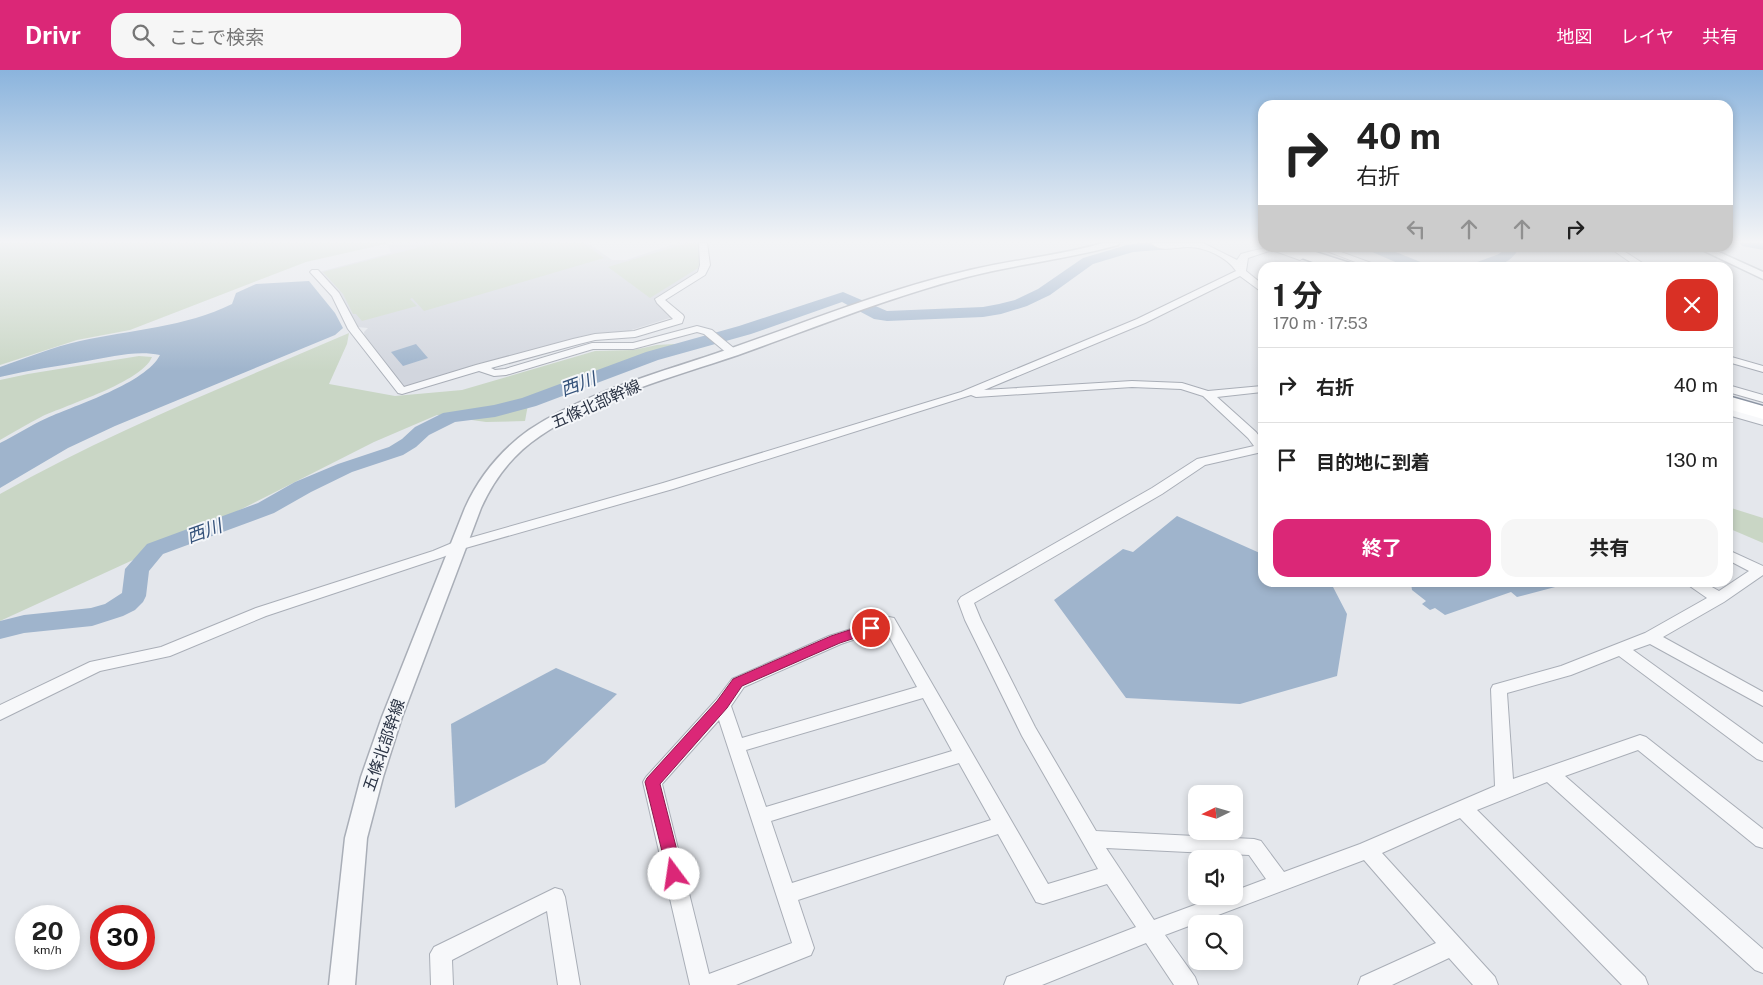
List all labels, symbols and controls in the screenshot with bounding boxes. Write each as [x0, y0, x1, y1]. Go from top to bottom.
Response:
search box [111, 13, 461, 58]
text: Drivr [25, 21, 81, 49]
icon: search [129, 21, 157, 49]
text: ここで検索 [169, 26, 264, 48]
text: 地図 [1557, 26, 1593, 47]
text: レイヤ [1621, 26, 1674, 47]
text: 共有 [1702, 26, 1738, 47]
text: 40 m [1356, 116, 1441, 157]
icon: right [1273, 120, 1338, 185]
text: 右折 [1356, 163, 1400, 189]
icon: left [1402, 215, 1430, 243]
icon: ahead [1455, 215, 1483, 243]
icon: ahead [1508, 215, 1536, 243]
icon: right [1561, 215, 1589, 243]
text: 1 分 [1273, 277, 1323, 313]
button: close [1666, 279, 1718, 331]
text: 170 m · 17:53 [1273, 314, 1368, 333]
water label: 西川 [557, 367, 600, 400]
icon: right [1273, 371, 1301, 399]
text: 40 m [1673, 374, 1718, 396]
street label: 五條北部幹線 [548, 376, 644, 432]
text: 右折 [1316, 376, 1354, 398]
icon: arrive [1273, 446, 1301, 474]
text: 130 m [1666, 449, 1718, 471]
text: 目的地に到着 [1316, 451, 1430, 473]
water label: 西川 [183, 514, 226, 547]
button: 終了 [1273, 519, 1491, 577]
button: 共有 [1501, 519, 1718, 577]
pin [850, 607, 892, 649]
icon: arrive [857, 614, 885, 642]
street label: 五條北部幹線 [359, 697, 409, 793]
north arrow [1188, 785, 1242, 840]
map controls [1188, 785, 1243, 970]
position arrow [647, 847, 699, 899]
button: sound [1188, 850, 1243, 905]
speed limit sign: 30 [90, 905, 155, 970]
button: search [1188, 915, 1243, 970]
text: 20 [32, 916, 64, 946]
text: km/h [33, 943, 62, 957]

